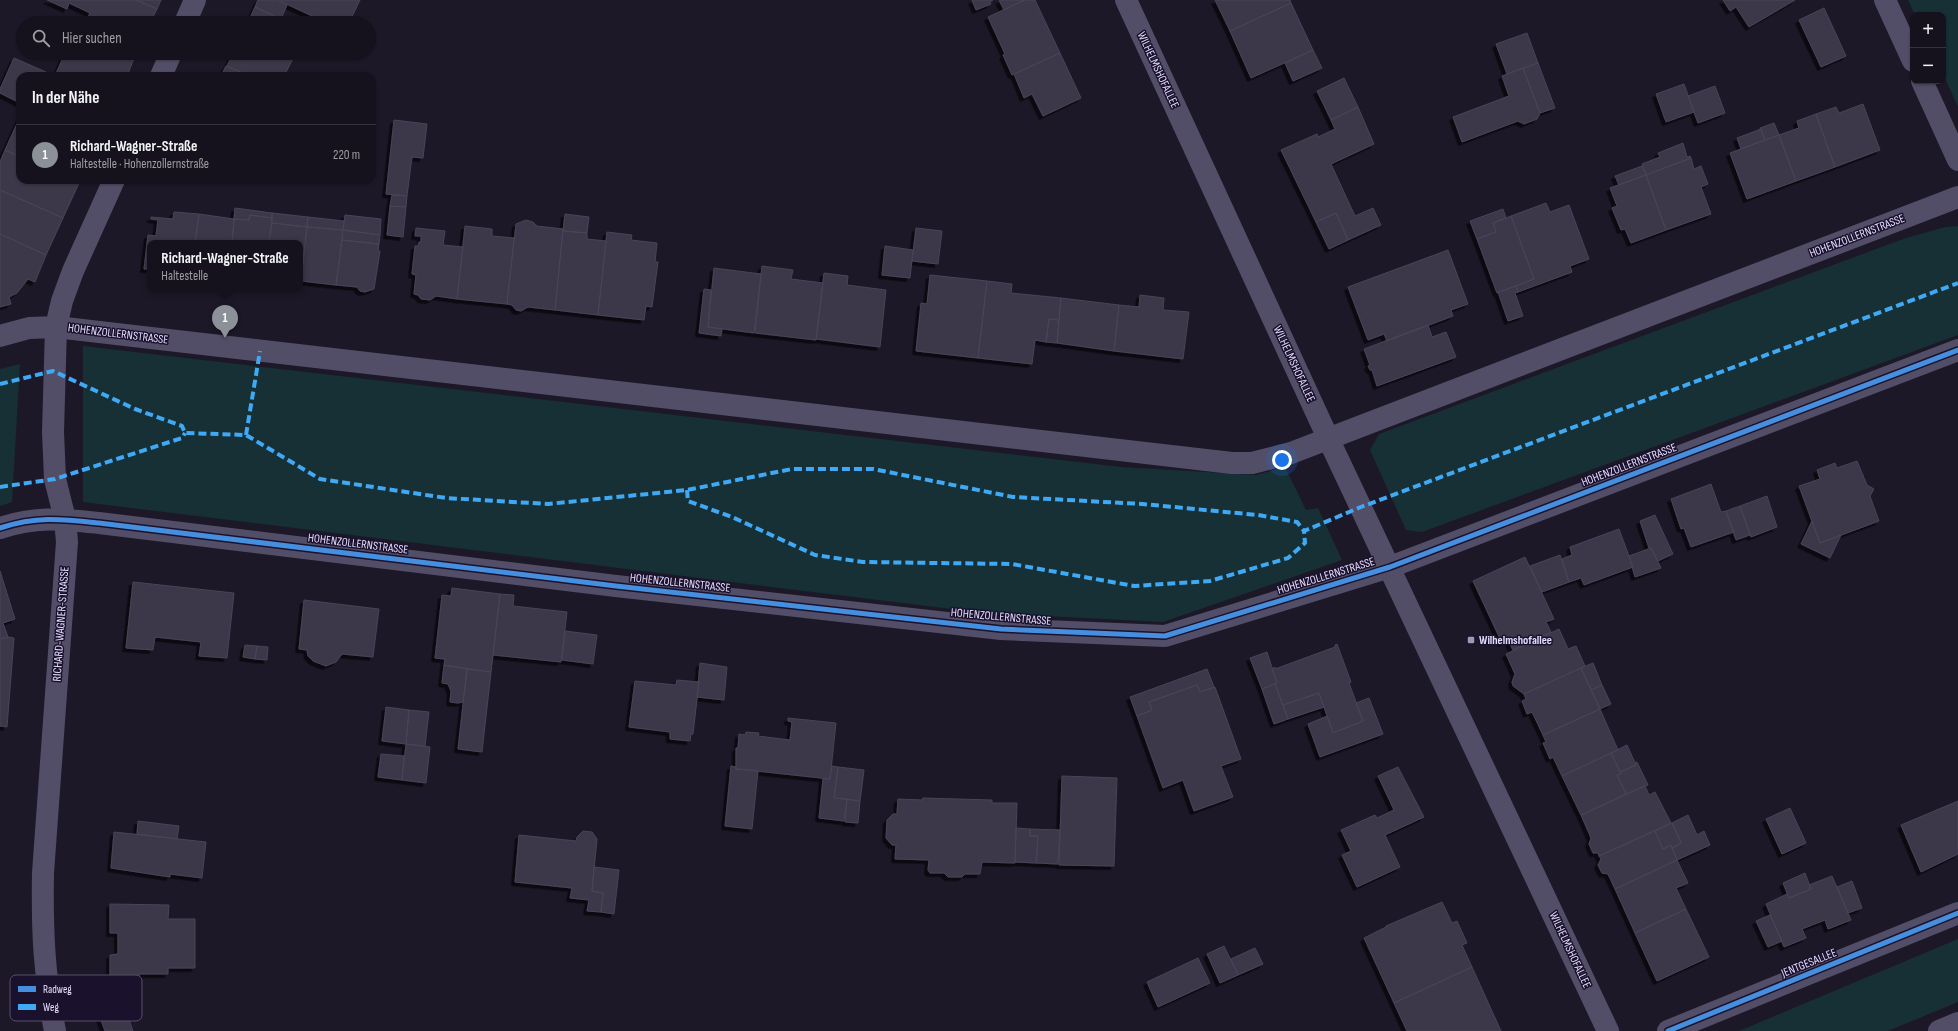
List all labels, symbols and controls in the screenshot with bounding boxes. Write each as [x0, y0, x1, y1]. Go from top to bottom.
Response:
map controls [1910, 12, 1946, 84]
button: + [1910, 12, 1946, 48]
search box [16, 16, 376, 60]
icon: search [30, 27, 52, 49]
text: Hier suchen [62, 29, 122, 48]
street label: WILHELMSHOFALLEE [1134, 29, 1182, 111]
button: − [1910, 48, 1946, 84]
text: In der Nähe [32, 88, 99, 108]
text: Richard-Wagner-Straße [70, 137, 197, 156]
text: 1 [42, 147, 48, 163]
text: 220 m [333, 147, 360, 163]
text: Haltestelle · Hohenzollernstraße [70, 156, 209, 172]
street label: HOHENZOLLERNSTRASSE [1807, 211, 1907, 261]
popup [147, 240, 303, 292]
text: Richard-Wagner-Straße [161, 249, 289, 268]
text: Haltestelle [161, 268, 208, 284]
pin: 1 [212, 305, 238, 338]
street label: HOHENZOLLERNSTRASSE [67, 320, 169, 348]
street label: WILHELMSHOFALLEE [1270, 323, 1318, 405]
street label: HOHENZOLLERNSTRASSE [1579, 440, 1679, 490]
your location [1272, 450, 1292, 470]
street label: HOHENZOLLERNSTRASSE [307, 530, 409, 558]
street label: HOHENZOLLERNSTRASSE [1276, 554, 1377, 598]
street label: RICHARD-WAGNER-STRASSE [49, 566, 73, 682]
street label: HOHENZOLLERNSTRASSE [629, 570, 731, 596]
street label: HOHENZOLLERNSTRASSE [950, 605, 1052, 629]
place label: Wilhelmshofallee [1479, 633, 1552, 648]
marker: Wilhelmshofallee [1466, 635, 1476, 645]
street label: WILHELMSHOFALLEE [1546, 909, 1594, 991]
street label: JENTGESALLEE [1778, 945, 1839, 981]
legend [10, 975, 142, 1021]
text: Radweg [43, 983, 72, 996]
text: Weg [43, 1001, 59, 1014]

